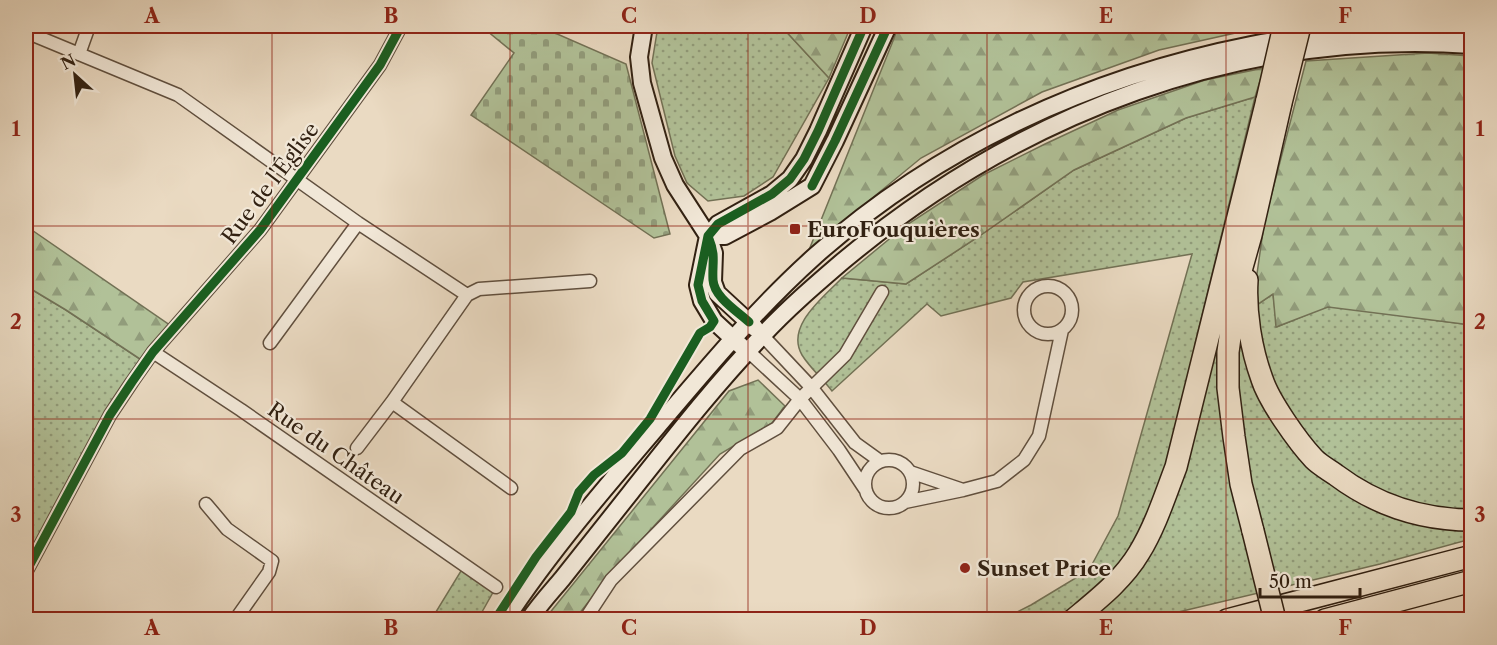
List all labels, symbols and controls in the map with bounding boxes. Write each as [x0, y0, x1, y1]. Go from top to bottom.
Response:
text: A [143, 4, 160, 28]
text: B [384, 4, 399, 28]
text: C [621, 4, 637, 28]
text: D [859, 4, 877, 28]
text: E [1099, 4, 1113, 28]
text: F [1338, 4, 1352, 28]
north arrow [45, 45, 105, 105]
text: N [57, 50, 79, 74]
text: 1 [12, 117, 21, 141]
street label: Rue de l'Église [216, 117, 324, 249]
text: 1 [1476, 117, 1485, 141]
place label: EuroFouquières [807, 217, 980, 242]
marker: EuroFouquières [788, 222, 802, 236]
text: 2 [10, 310, 22, 334]
text: 2 [1474, 310, 1486, 334]
street label: Rue du Château [263, 397, 409, 509]
text: 3 [10, 503, 22, 527]
text: 3 [1474, 503, 1486, 527]
place label: Sunset Price [977, 556, 1111, 581]
marker: Sunset Price [958, 561, 972, 575]
scale bar [1260, 561, 1360, 599]
text: 50 m [1269, 571, 1312, 593]
text: A [143, 616, 160, 640]
text: B [384, 616, 399, 640]
text: C [621, 616, 637, 640]
text: D [859, 616, 877, 640]
text: E [1099, 616, 1113, 640]
text: F [1338, 616, 1352, 640]

